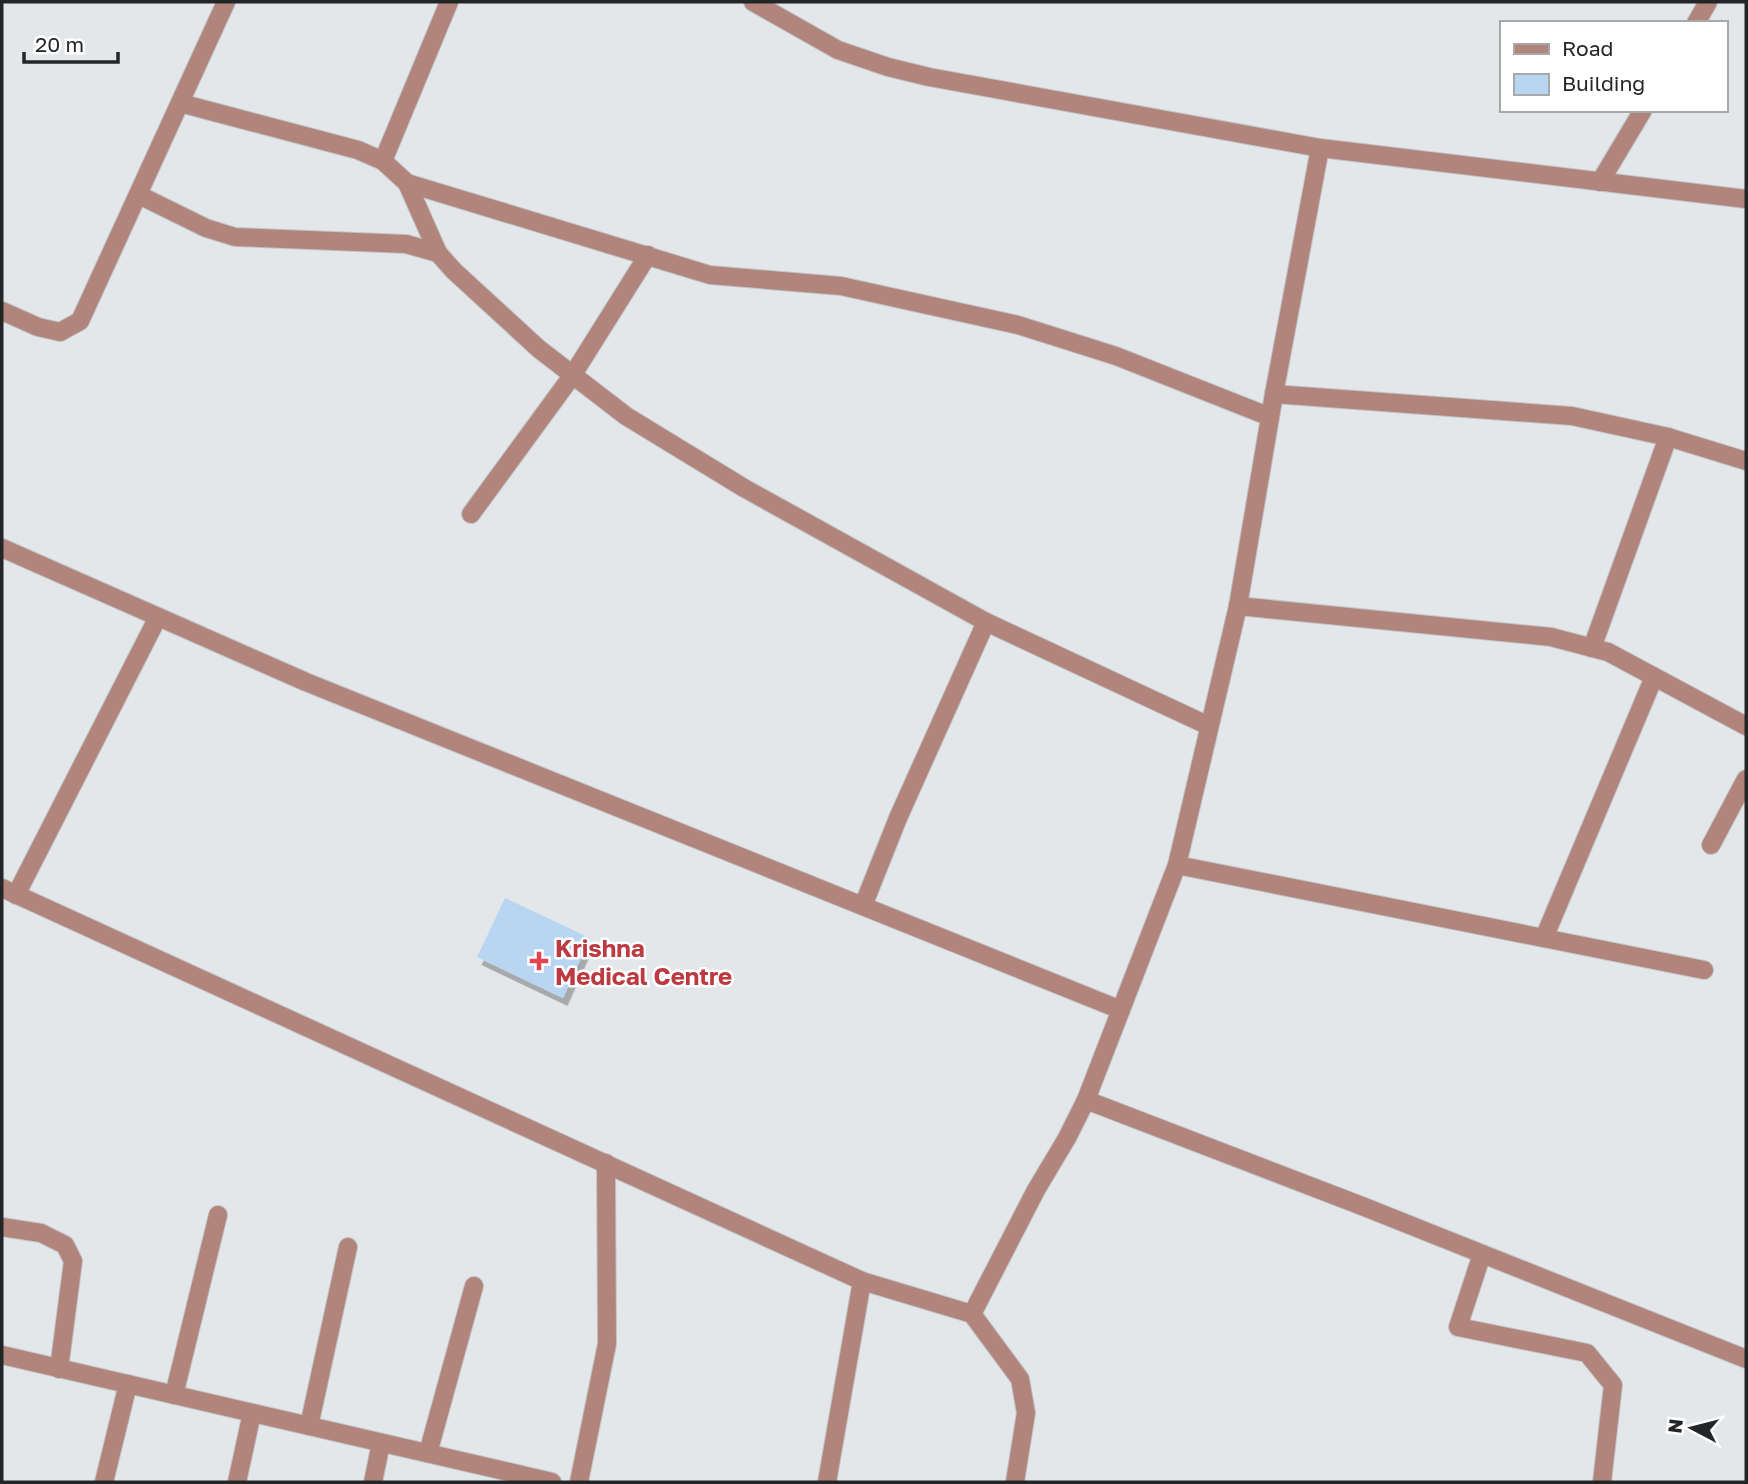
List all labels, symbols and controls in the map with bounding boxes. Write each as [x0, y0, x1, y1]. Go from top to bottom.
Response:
scale bar [24, 21, 119, 65]
legend [1500, 21, 1727, 112]
text: 20 m [35, 31, 84, 57]
text: Road [1562, 35, 1613, 61]
text: Building [1562, 70, 1645, 96]
place label: Krishna Medical Centre [555, 933, 732, 990]
marker: Krishna Medical Centre [529, 951, 549, 971]
north arrow [1657, 1393, 1727, 1463]
text: N [1662, 1417, 1687, 1434]

